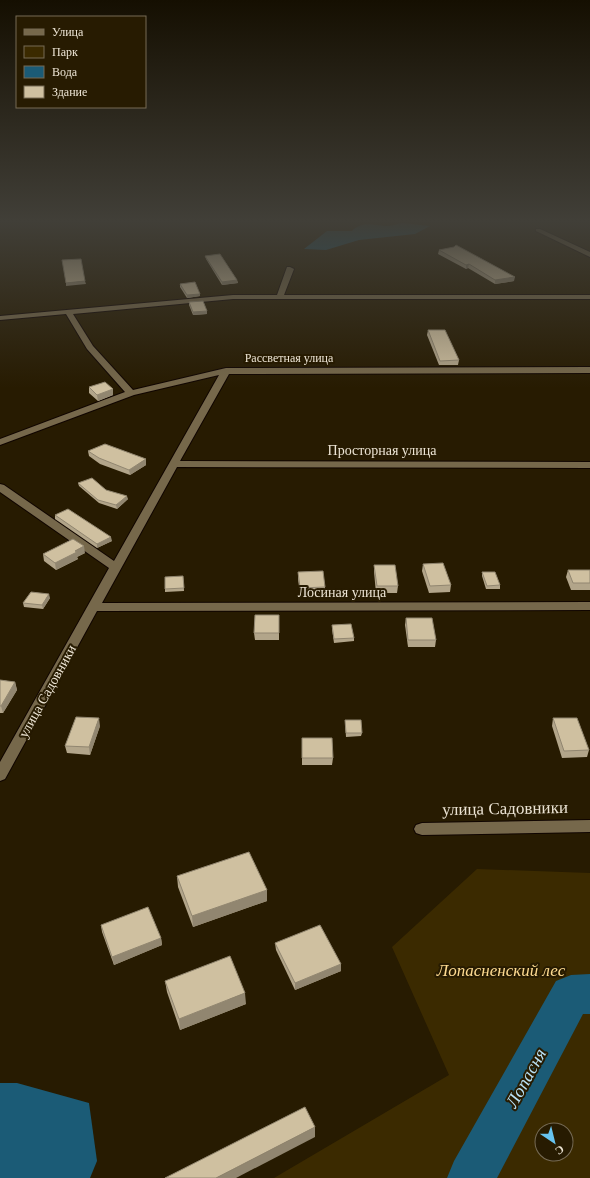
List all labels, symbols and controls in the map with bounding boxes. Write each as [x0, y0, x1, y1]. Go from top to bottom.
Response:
legend [16, 16, 146, 108]
text: Улица [52, 25, 84, 39]
text: Парк [52, 45, 78, 59]
text: Вода [52, 65, 78, 79]
text: Здание [52, 85, 87, 99]
street label: Рассветная улица [245, 351, 334, 365]
street label: Просторная улица [328, 443, 437, 458]
street label: Лосиная улица [298, 585, 387, 600]
street label: улица Садовники [16, 642, 79, 740]
street label: улица Садовники [442, 798, 568, 819]
park label: Лопасненский лес [436, 961, 566, 980]
water label: Лопасня [501, 1045, 550, 1112]
north arrow [534, 1122, 574, 1162]
text: С [553, 1143, 566, 1157]

